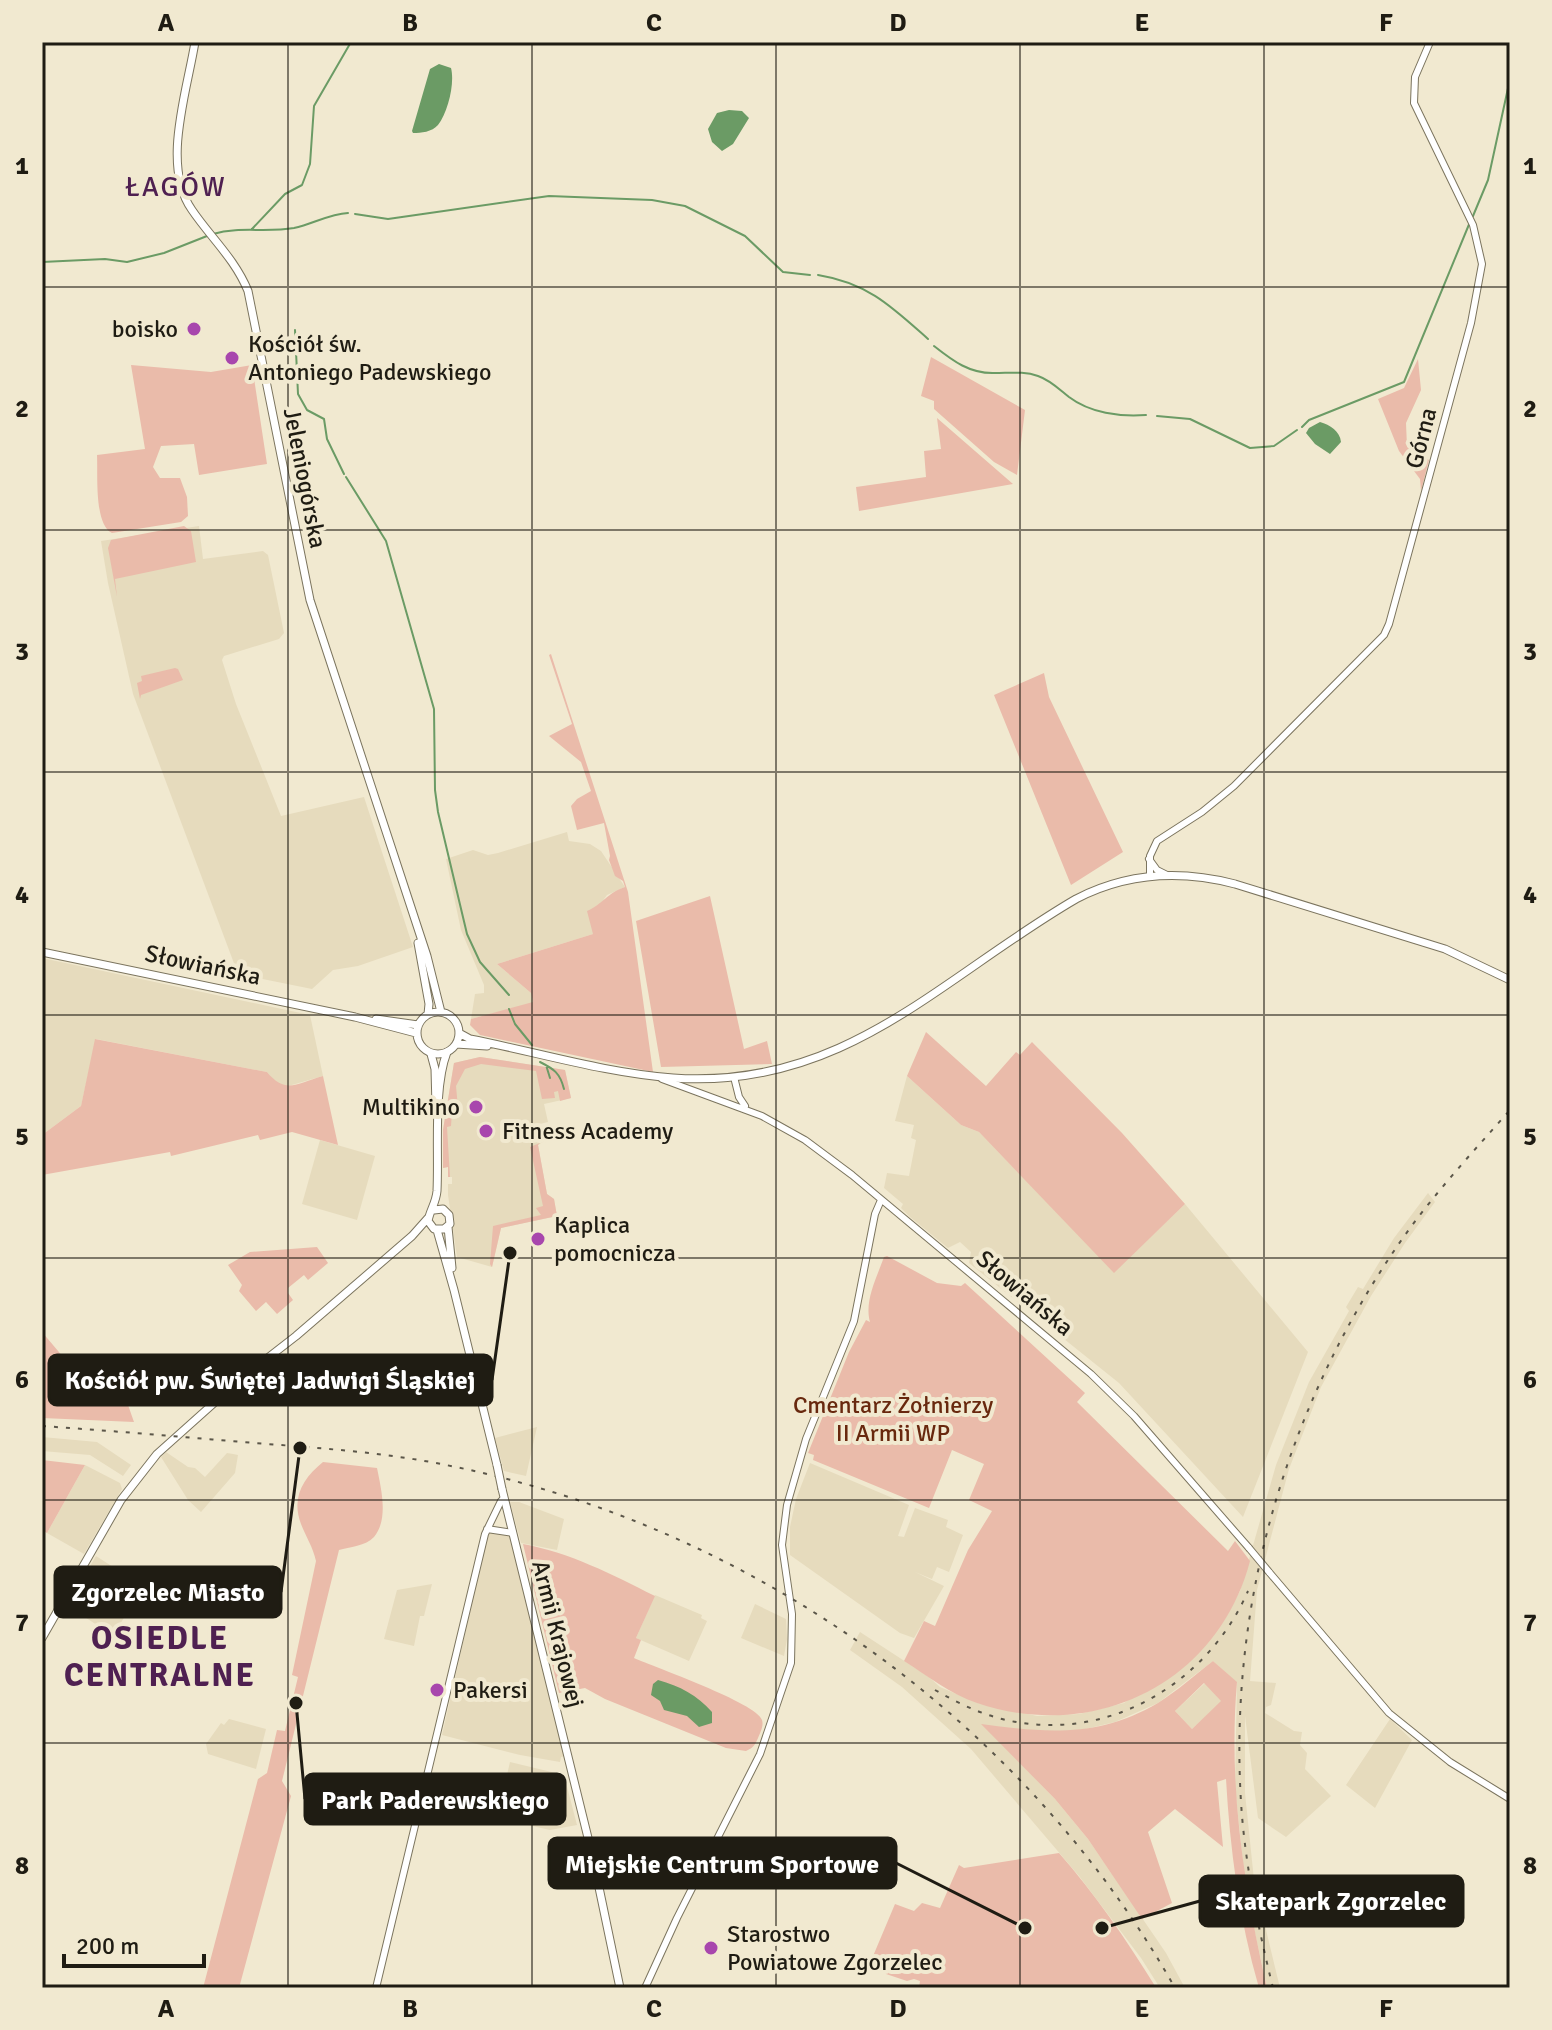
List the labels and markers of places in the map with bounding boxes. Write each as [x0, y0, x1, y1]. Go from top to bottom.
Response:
place label: boisko [112, 314, 178, 344]
marker: boisko [185, 320, 203, 338]
place label: Kościół św. Antoniego Padewskiego [248, 329, 491, 387]
marker: Kościół św. Antoniego Padewskiego [223, 349, 241, 367]
place label: Multikino [362, 1092, 460, 1122]
marker: Multikino [467, 1098, 485, 1116]
place label: Fitness Academy [502, 1116, 673, 1146]
marker: Fitness Academy [477, 1122, 495, 1140]
place label: Kaplica pomocnicza [554, 1210, 676, 1268]
marker: Kaplica pomocnicza [529, 1230, 547, 1248]
callout: Kościół pw. Świętej Jadwigi Śląskiej [49, 1355, 492, 1405]
callout: Zgorzelec Miasto [55, 1567, 281, 1617]
place label: Pakersi [453, 1675, 528, 1705]
marker: Pakersi [428, 1681, 446, 1699]
callout: Park Paderewskiego [305, 1774, 565, 1824]
callout: Miejskie Centrum Sportowe [549, 1838, 896, 1888]
callout: Skatepark Zgorzelec [1200, 1876, 1463, 1926]
place label: Starostwo Powiatowe Zgorzelec [727, 1919, 943, 1977]
marker: Starostwo Powiatowe Zgorzelec [702, 1939, 720, 1957]

